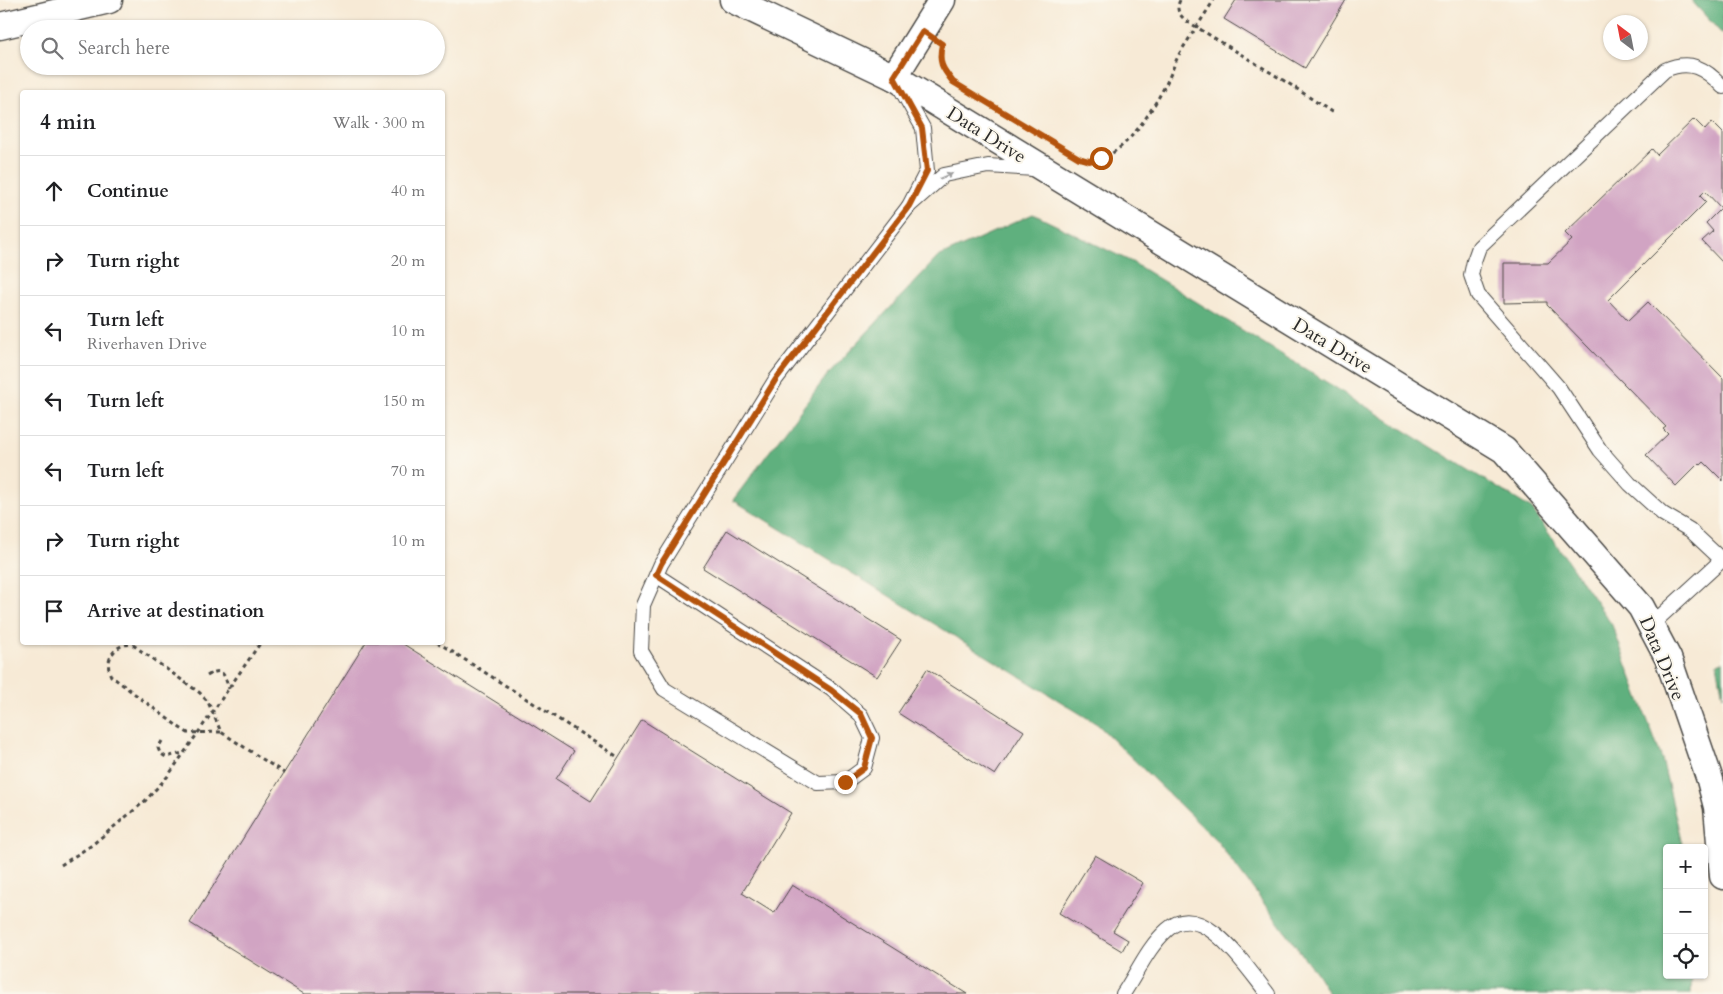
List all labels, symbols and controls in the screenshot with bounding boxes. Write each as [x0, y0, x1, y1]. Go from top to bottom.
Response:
north arrow [1603, 15, 1648, 60]
search box [20, 20, 445, 75]
icon: search [38, 34, 66, 62]
text: Search here [78, 35, 170, 61]
street label: Data Drive [942, 100, 1031, 169]
text: 4 min [40, 108, 96, 137]
text: Walk · 300 m [333, 112, 425, 134]
route start [1090, 147, 1113, 170]
one-way arrow [939, 172, 954, 181]
icon: ahead [40, 177, 68, 205]
text: Continue [87, 178, 169, 204]
text: 40 m [391, 180, 425, 202]
icon: right [40, 247, 68, 275]
text: Turn right [87, 248, 179, 274]
text: 20 m [391, 250, 425, 272]
text: Turn left [87, 307, 164, 333]
street label: Data Drive [1288, 312, 1377, 380]
icon: left [40, 317, 68, 345]
text: 10 m [391, 320, 425, 342]
text: Riverhaven Drive [87, 333, 207, 355]
icon: left [40, 387, 68, 415]
text: Turn left [87, 388, 164, 414]
text: 150 m [383, 390, 425, 412]
icon: left [40, 457, 68, 485]
text: Turn left [87, 458, 164, 484]
text: 70 m [391, 460, 425, 482]
icon: right [40, 527, 68, 555]
text: Turn right [87, 528, 179, 554]
text: 10 m [391, 530, 425, 552]
icon: arrive [40, 597, 68, 625]
text: Arrive at destination [87, 598, 264, 624]
street label: Data Drive [1633, 612, 1691, 704]
route end [834, 771, 857, 794]
map controls [1663, 844, 1708, 979]
button: + [1663, 844, 1708, 889]
button: − [1663, 889, 1708, 934]
button: locate [1663, 934, 1708, 979]

